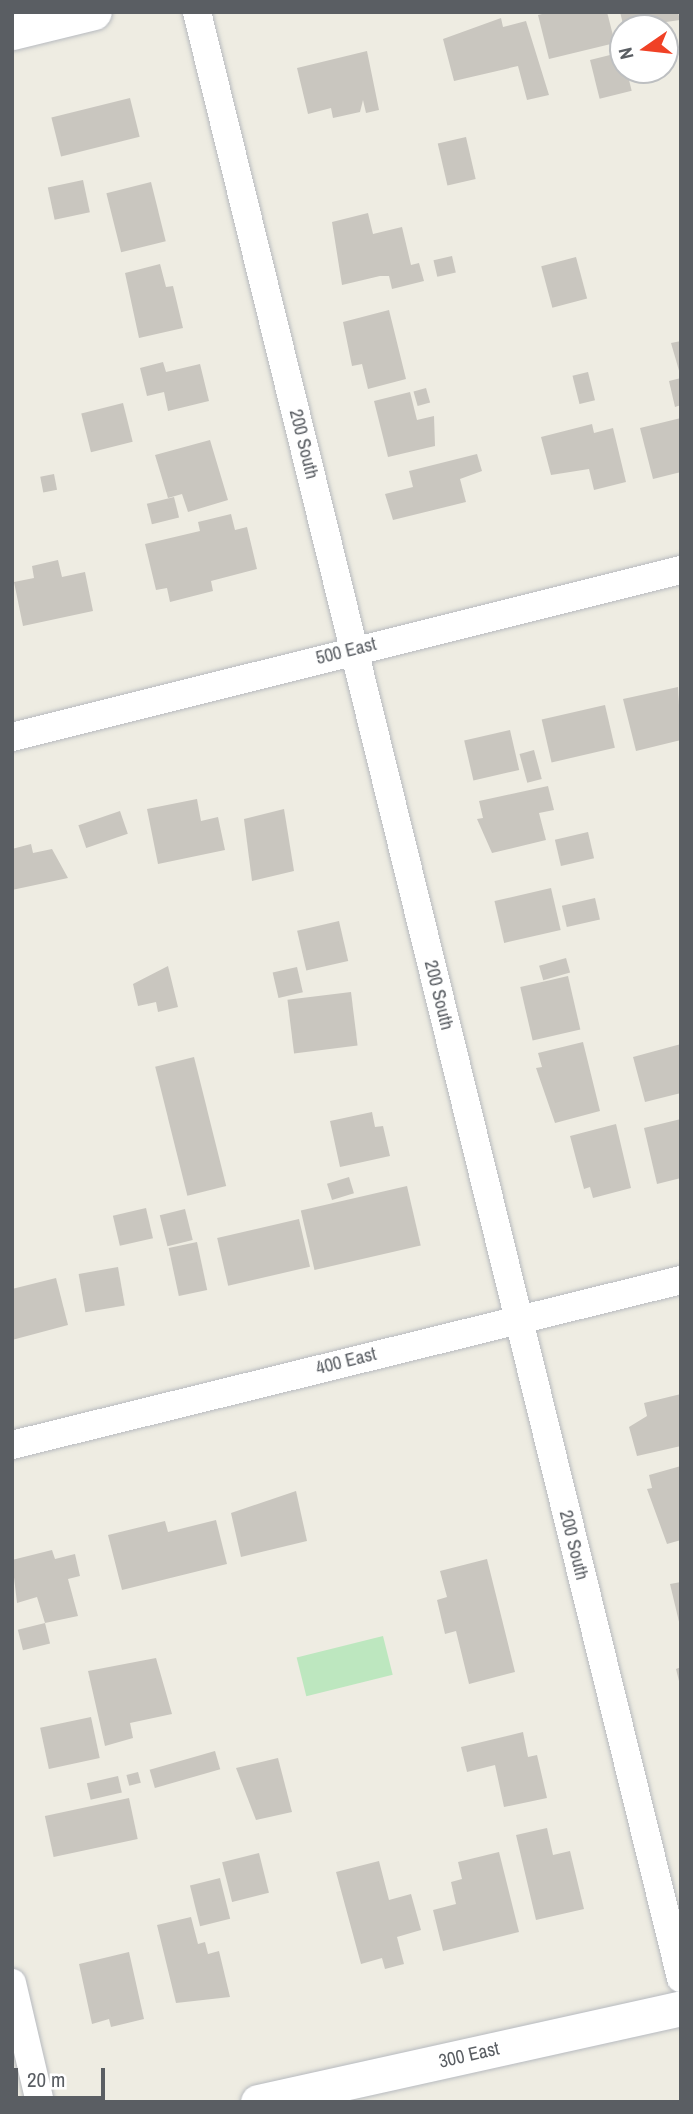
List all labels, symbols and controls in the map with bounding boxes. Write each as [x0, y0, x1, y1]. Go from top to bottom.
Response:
north arrow [609, 14, 679, 84]
text: N [612, 45, 640, 62]
street label: 200 South [284, 407, 324, 481]
street label: 500 East [313, 632, 379, 670]
street label: 200 South [419, 958, 459, 1032]
street label: 400 East [313, 1342, 379, 1380]
street label: 200 South [554, 1508, 594, 1582]
street label: 300 East [436, 2037, 502, 2073]
scale bar [18, 2054, 108, 2098]
text: 20 m [27, 2065, 65, 2094]

